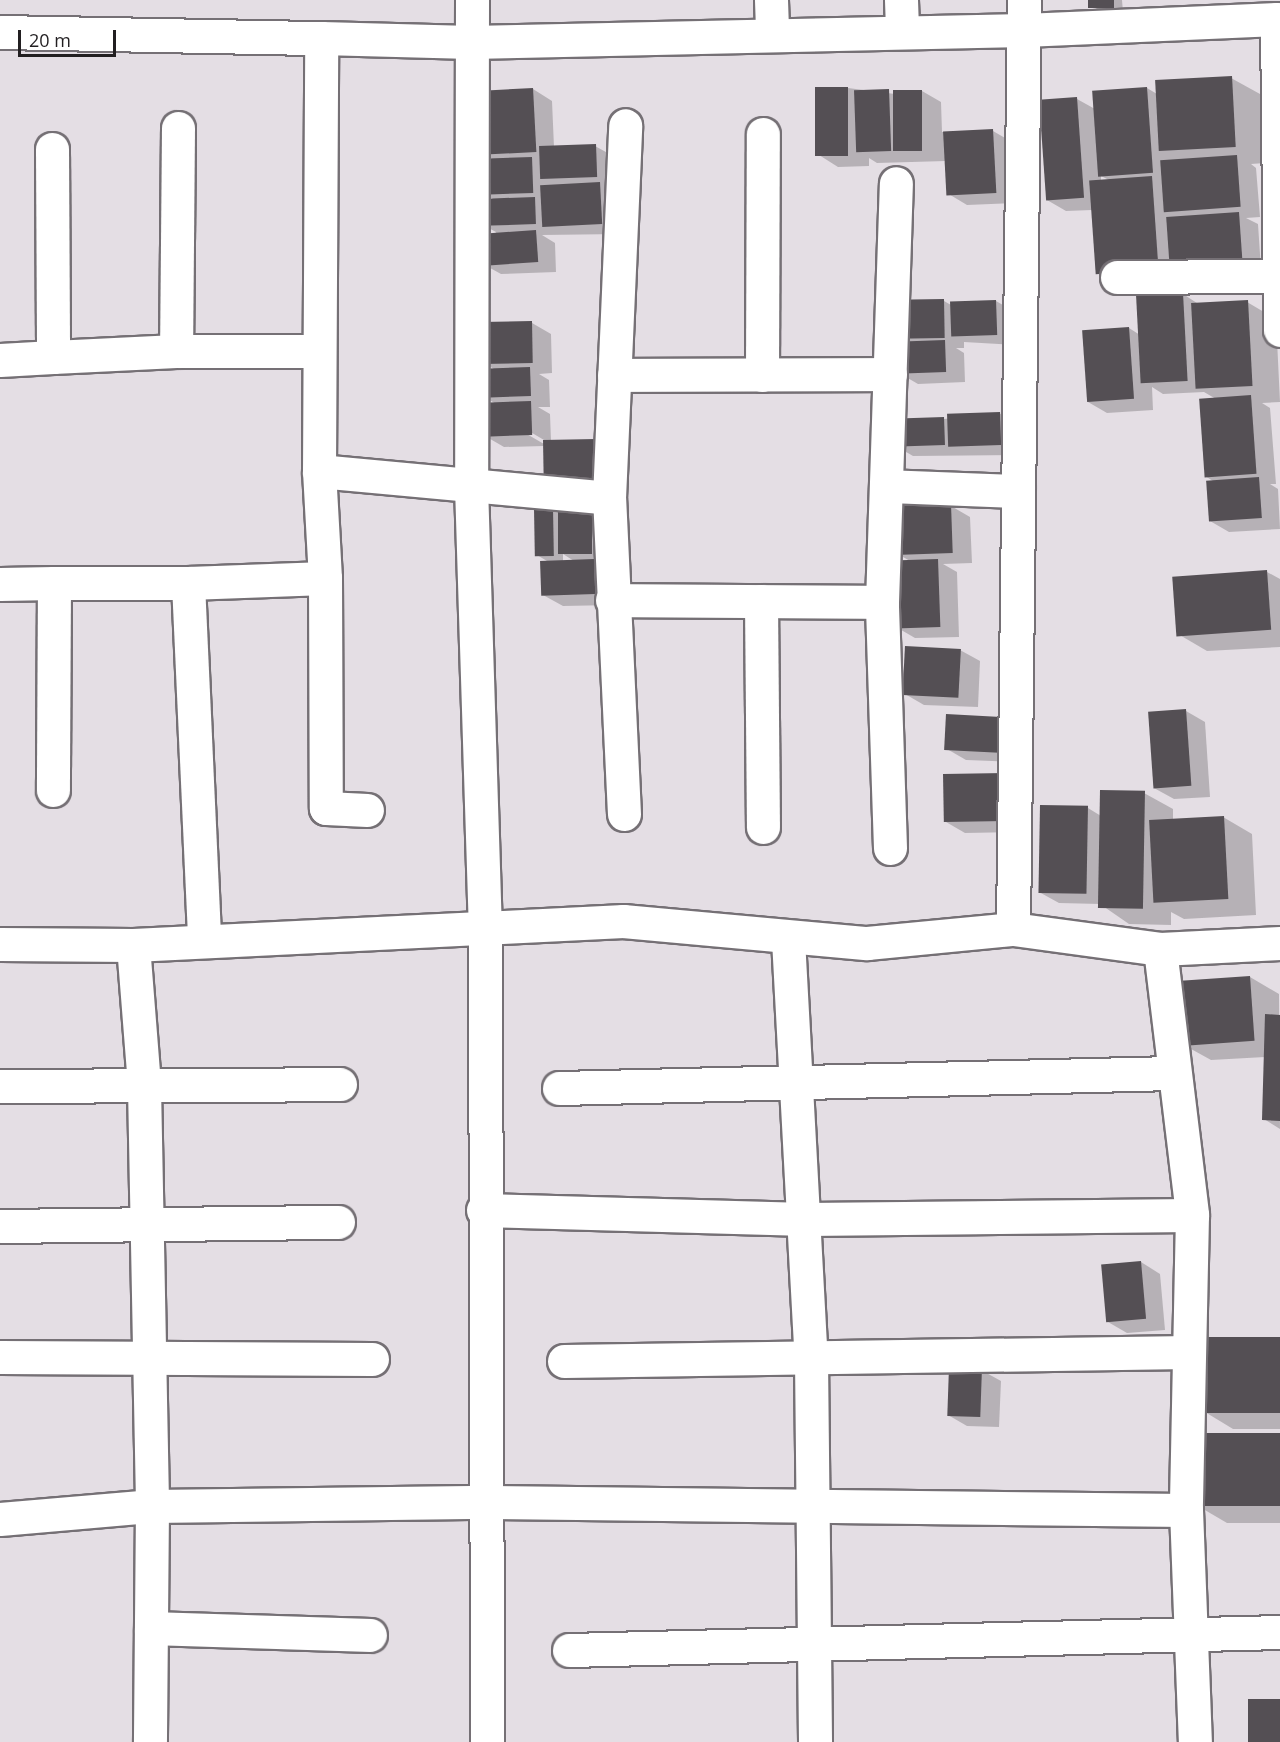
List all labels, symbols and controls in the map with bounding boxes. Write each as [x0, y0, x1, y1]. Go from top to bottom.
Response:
scale bar [21, 18, 118, 56]
text: 20 m [29, 28, 71, 52]

